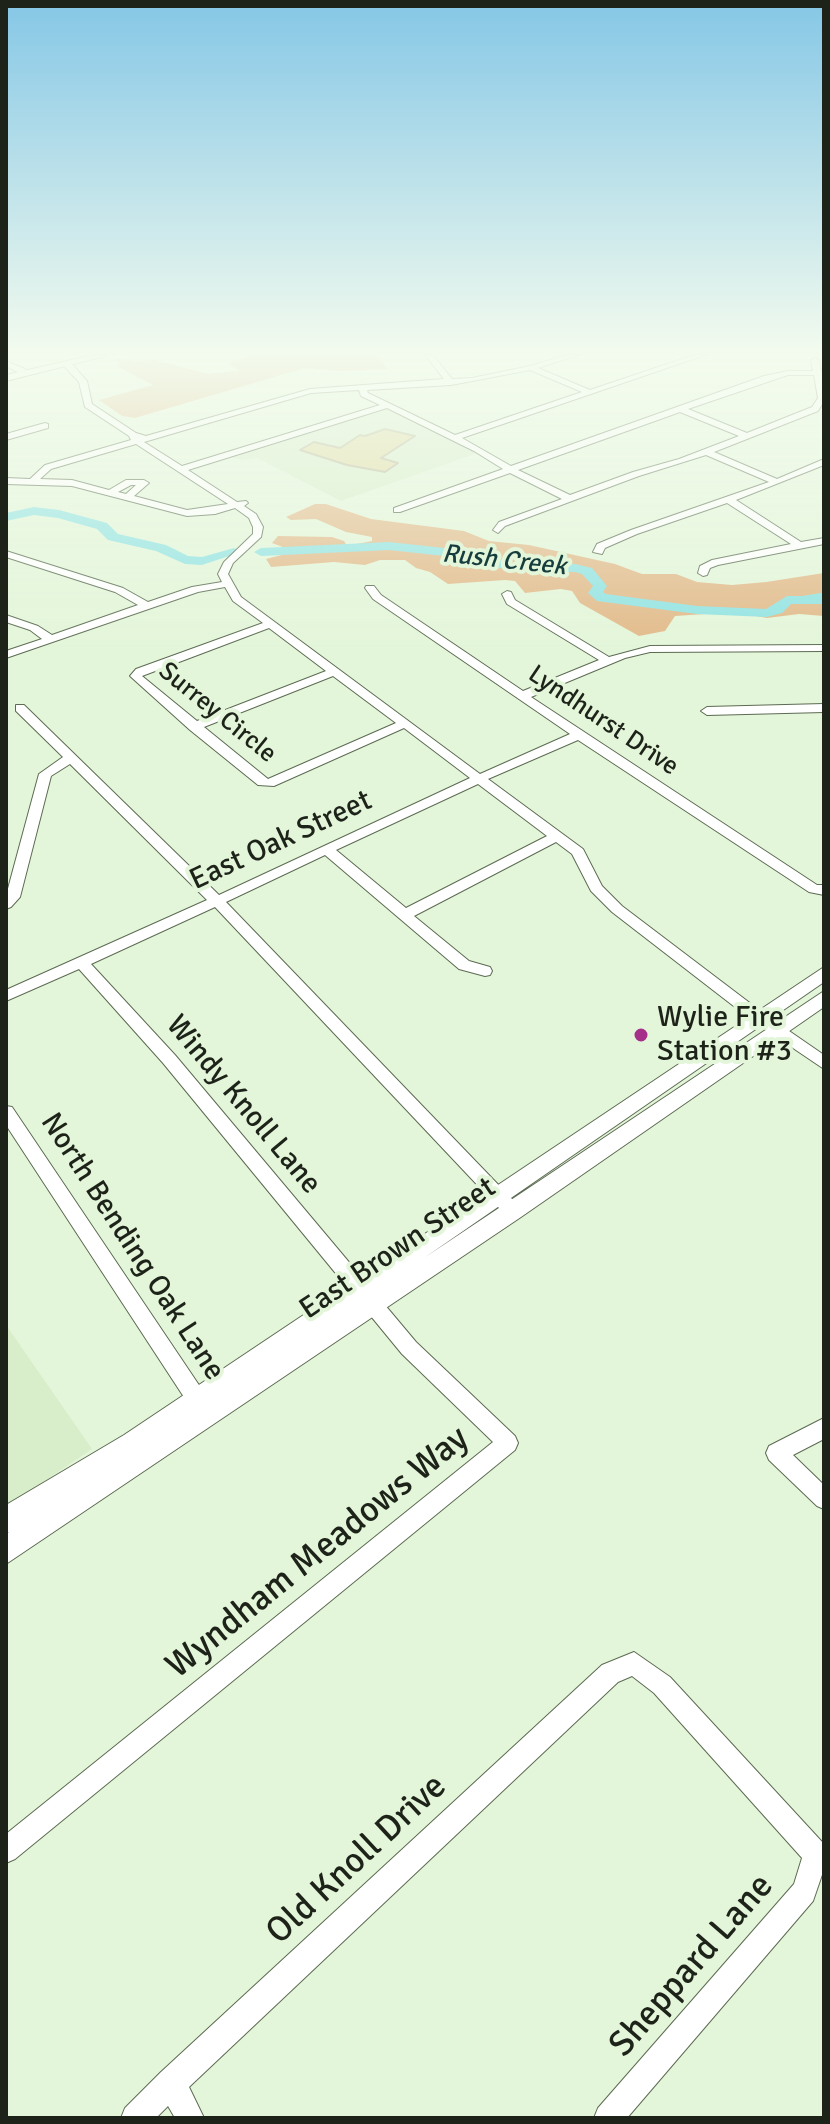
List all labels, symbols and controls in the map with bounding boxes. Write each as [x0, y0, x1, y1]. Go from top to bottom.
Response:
water label: Rush Creek [441, 539, 567, 583]
street label: Surrey Circle [152, 656, 282, 770]
street label: Lyndhurst Drive [522, 659, 684, 783]
street label: East Oak Street [184, 783, 378, 899]
place label: Wylie Fire Station #3 [657, 1000, 792, 1070]
street label: Windy Knoll Lane [158, 1008, 328, 1202]
marker: Wylie Fire Station #3 [632, 1026, 650, 1044]
street label: North Bending Oak Lane [32, 1107, 232, 1387]
street label: East Brown Street [293, 1170, 503, 1328]
street label: Wyndham Meadows Way [158, 1418, 478, 1688]
street label: Old Knoll Drive [258, 1766, 456, 1954]
street label: Sheppard Lane [601, 1866, 783, 2066]

